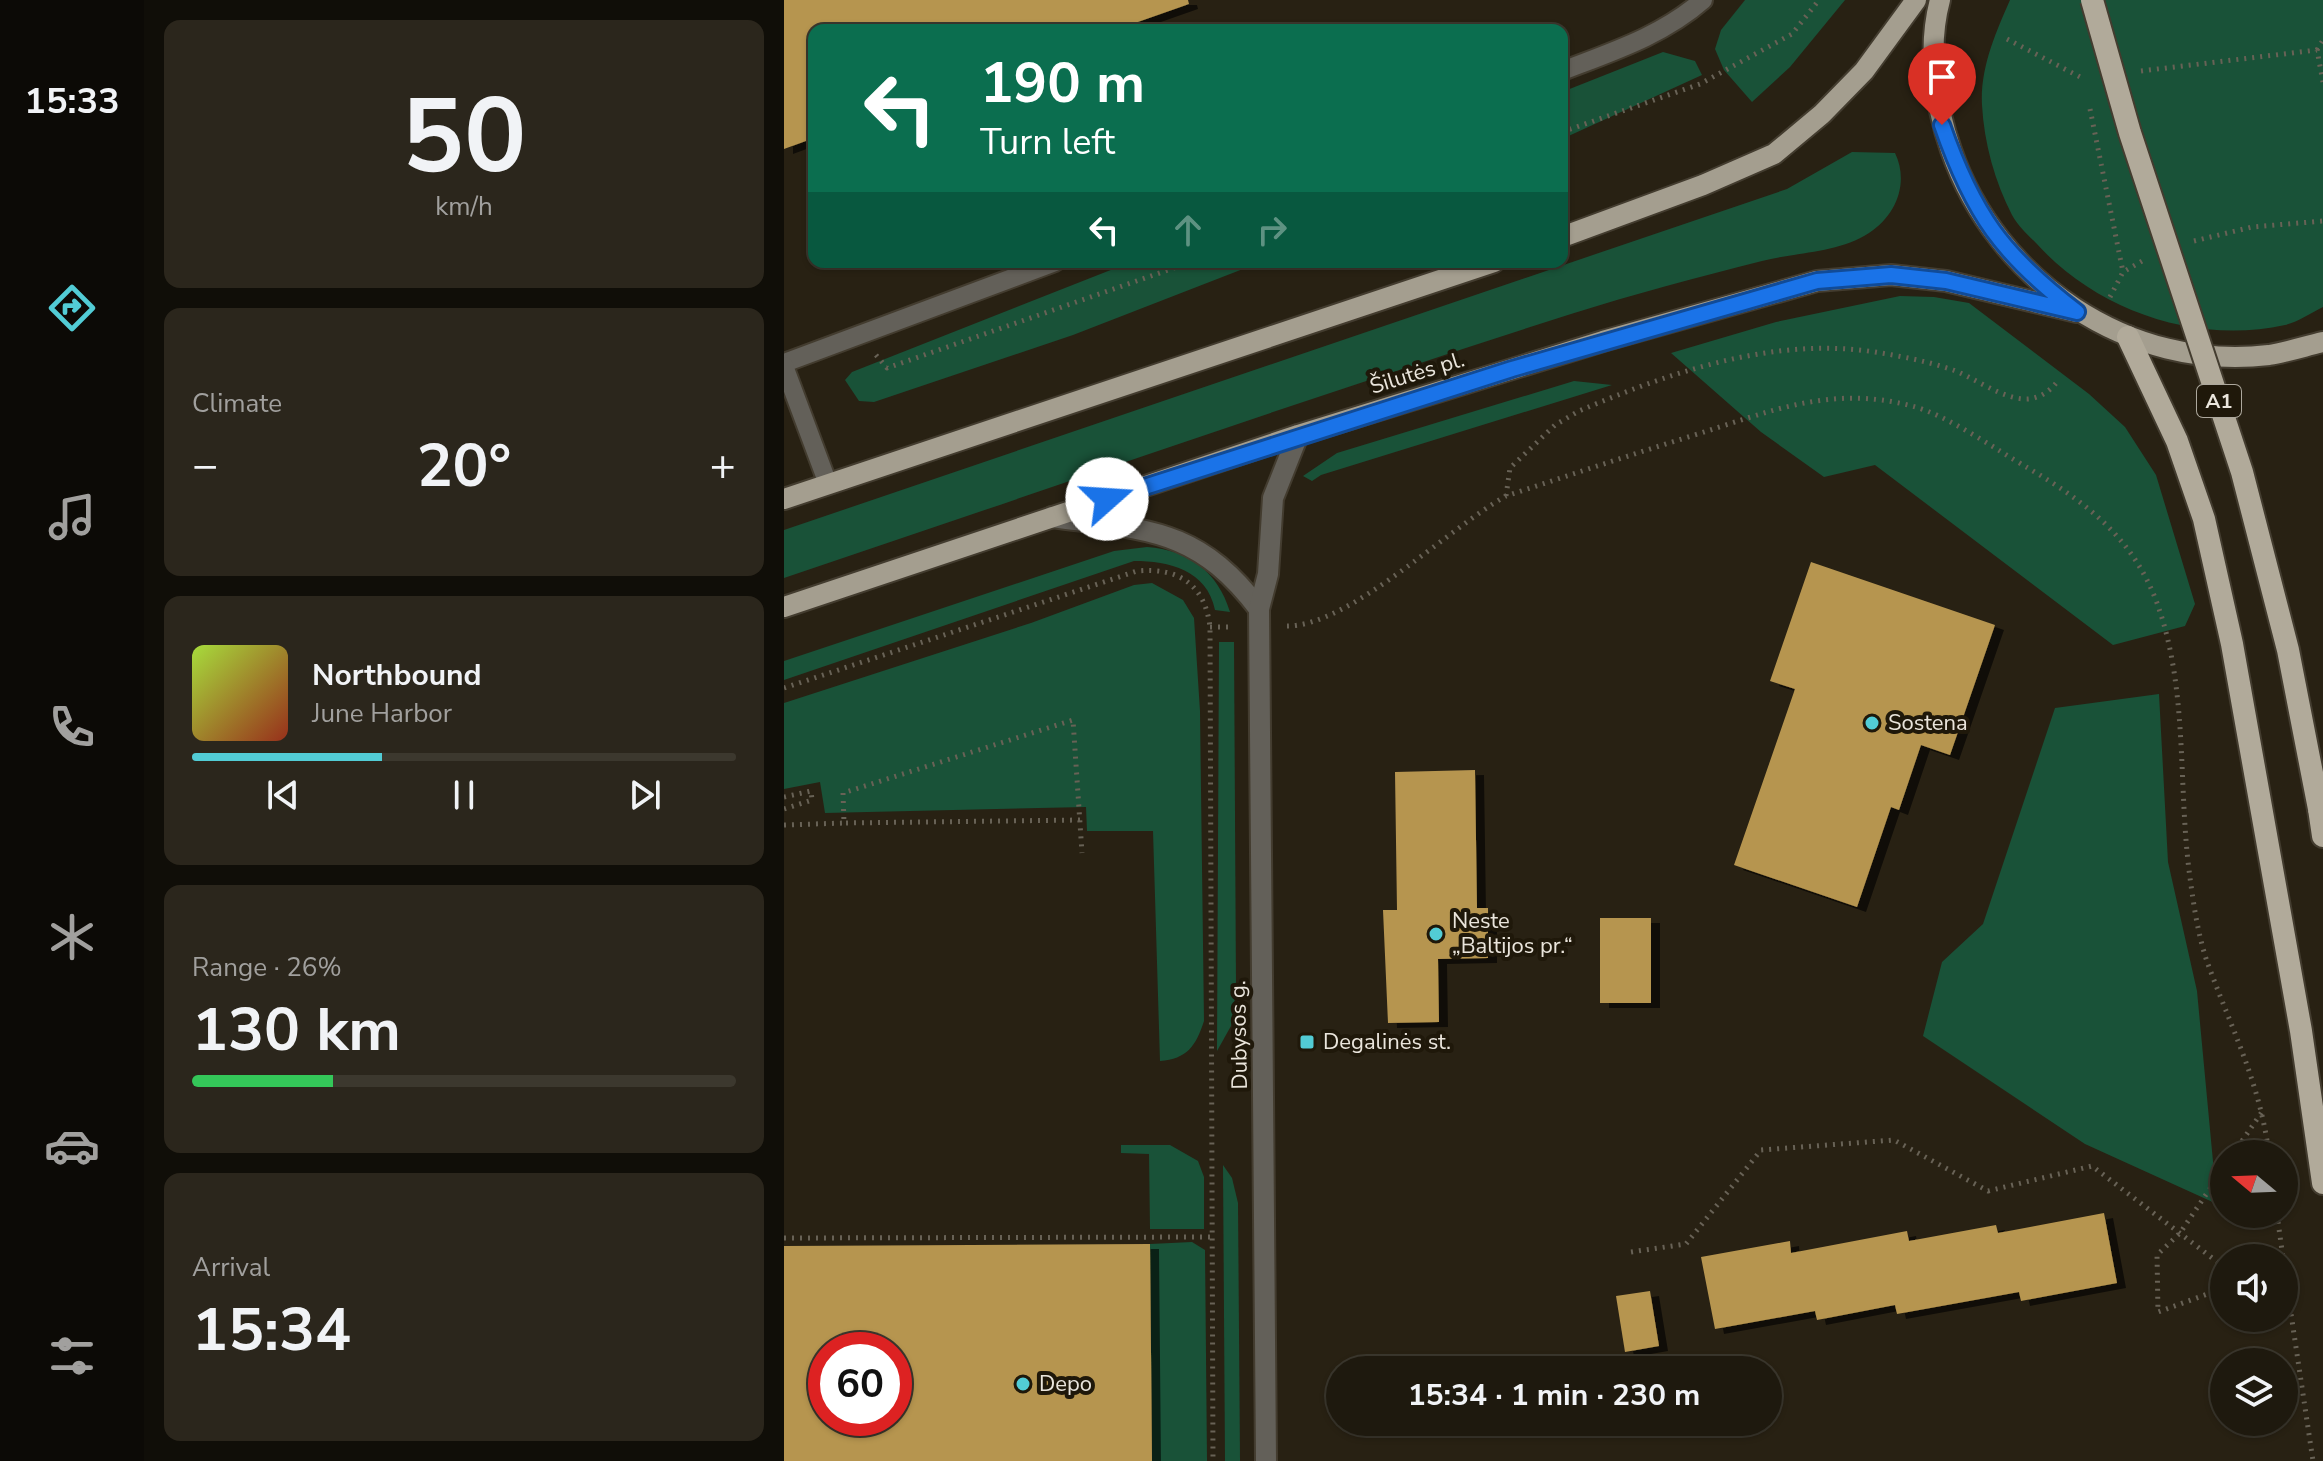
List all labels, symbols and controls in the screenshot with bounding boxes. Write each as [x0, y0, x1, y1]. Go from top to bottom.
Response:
pin [1908, 43, 1976, 125]
text: 190 m [980, 45, 1145, 122]
icon: arrive [1920, 55, 1964, 99]
icon: left [848, 56, 952, 160]
text: 50 [402, 66, 526, 208]
text: 15:33 [24, 77, 120, 126]
text: Turn left [980, 118, 1115, 167]
text: km/h [435, 189, 493, 224]
icon: left [1082, 208, 1126, 252]
icon: ahead [1166, 208, 1210, 252]
icon: right [1250, 208, 1294, 252]
icon: directions [44, 280, 100, 336]
street label: Šilutės pl. [1366, 344, 1468, 402]
road number: A1 [2197, 385, 2241, 417]
text: Climate [192, 386, 282, 421]
text: 20° [417, 425, 511, 507]
text: − [192, 436, 218, 496]
text: + [710, 436, 736, 496]
position arrow [1065, 457, 1149, 541]
icon: music [44, 489, 100, 545]
text: Northbound [312, 655, 482, 696]
text: June Harbor [312, 696, 452, 731]
icon: phone [44, 699, 100, 755]
place label: Sostena [1888, 708, 1968, 738]
marker: Sostena [1863, 714, 1881, 732]
icon: previous [261, 773, 305, 817]
icon: pause [442, 773, 486, 817]
icon: next [623, 773, 667, 817]
place label: Neste „Baltijos pr.“ [1452, 906, 1573, 961]
icon: climate [44, 909, 100, 965]
marker: Neste „Baltijos pr.“ [1427, 925, 1445, 943]
text: Range · 26% [192, 950, 342, 985]
street label: Dubysos g. [1223, 980, 1255, 1090]
text: 130 km [192, 989, 401, 1071]
place label: Degalinės st. [1323, 1027, 1451, 1057]
marker: Degalinės st. [1298, 1033, 1316, 1051]
icon: car [44, 1118, 100, 1174]
north arrow [2210, 1140, 2298, 1228]
map controls [2210, 1140, 2298, 1436]
button: sound [2210, 1244, 2298, 1332]
text: Arrival [192, 1250, 270, 1285]
text: 15:34 [192, 1289, 351, 1371]
icon: filters [44, 1328, 100, 1384]
speed limit sign: 60 [808, 1332, 912, 1436]
button: layers [2210, 1348, 2298, 1436]
place label: Depo [1039, 1369, 1092, 1399]
marker: Depo [1014, 1375, 1032, 1393]
text: 15:34 · 1 min · 230 m [1408, 1375, 1700, 1416]

